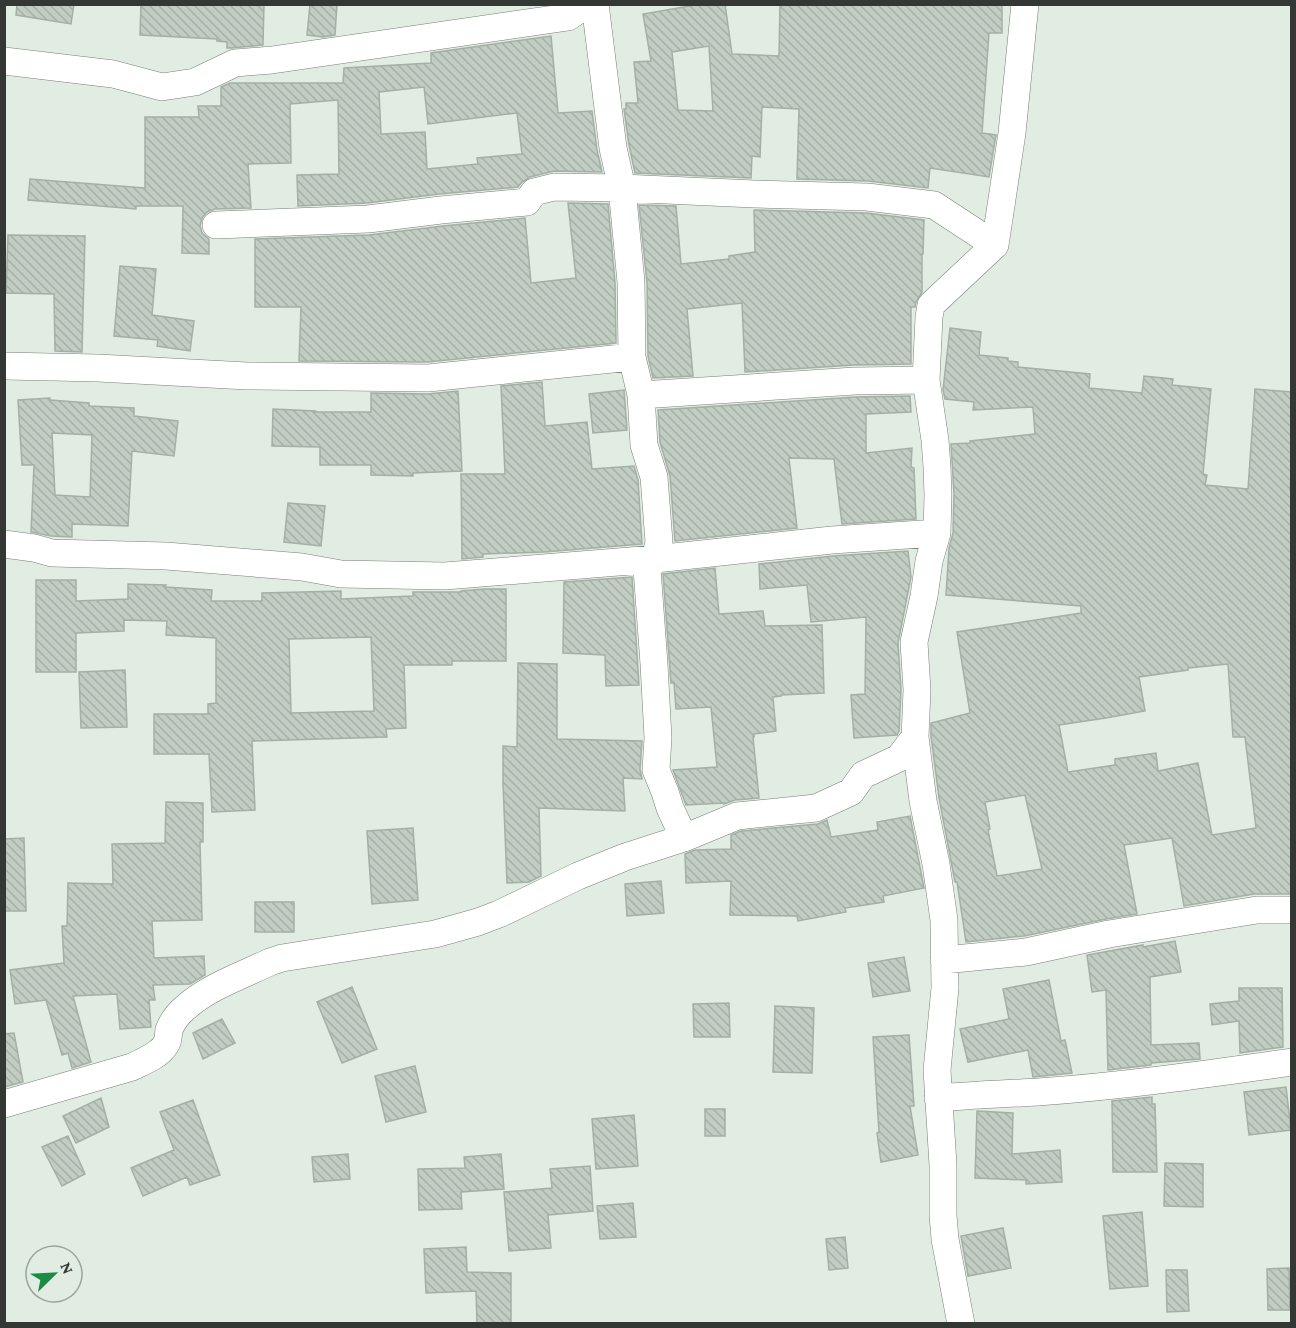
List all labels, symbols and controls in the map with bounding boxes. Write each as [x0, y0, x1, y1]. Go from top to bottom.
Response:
north arrow [24, 1244, 84, 1304]
text: N [57, 1260, 77, 1277]

